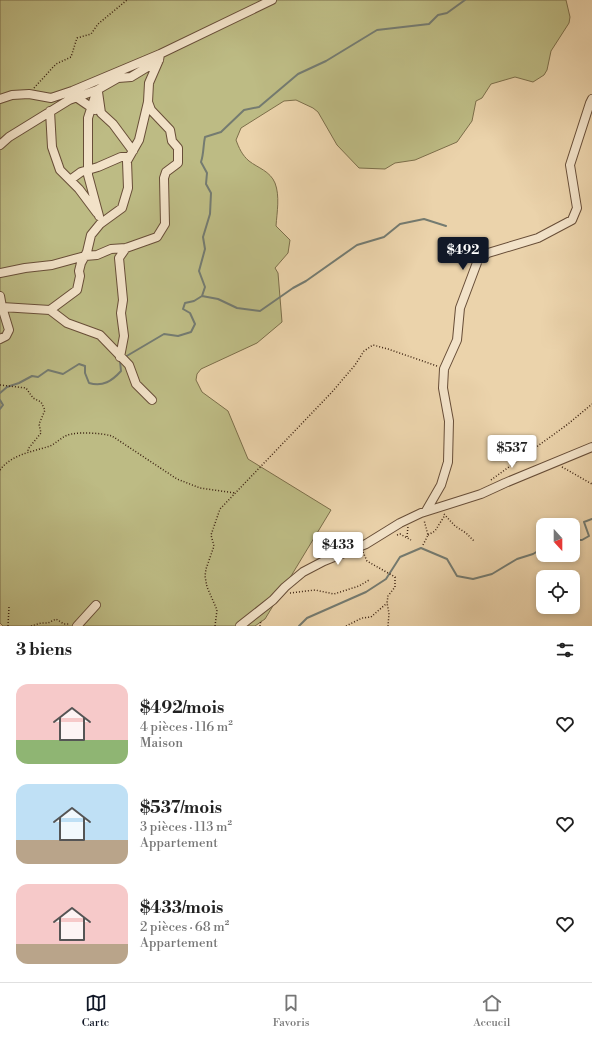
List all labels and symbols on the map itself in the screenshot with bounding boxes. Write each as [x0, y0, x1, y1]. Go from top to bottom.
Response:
pin: $492 [439, 237, 487, 271]
pin: $537 [488, 435, 536, 469]
north arrow [536, 518, 580, 562]
pin: $433 [314, 532, 362, 566]

